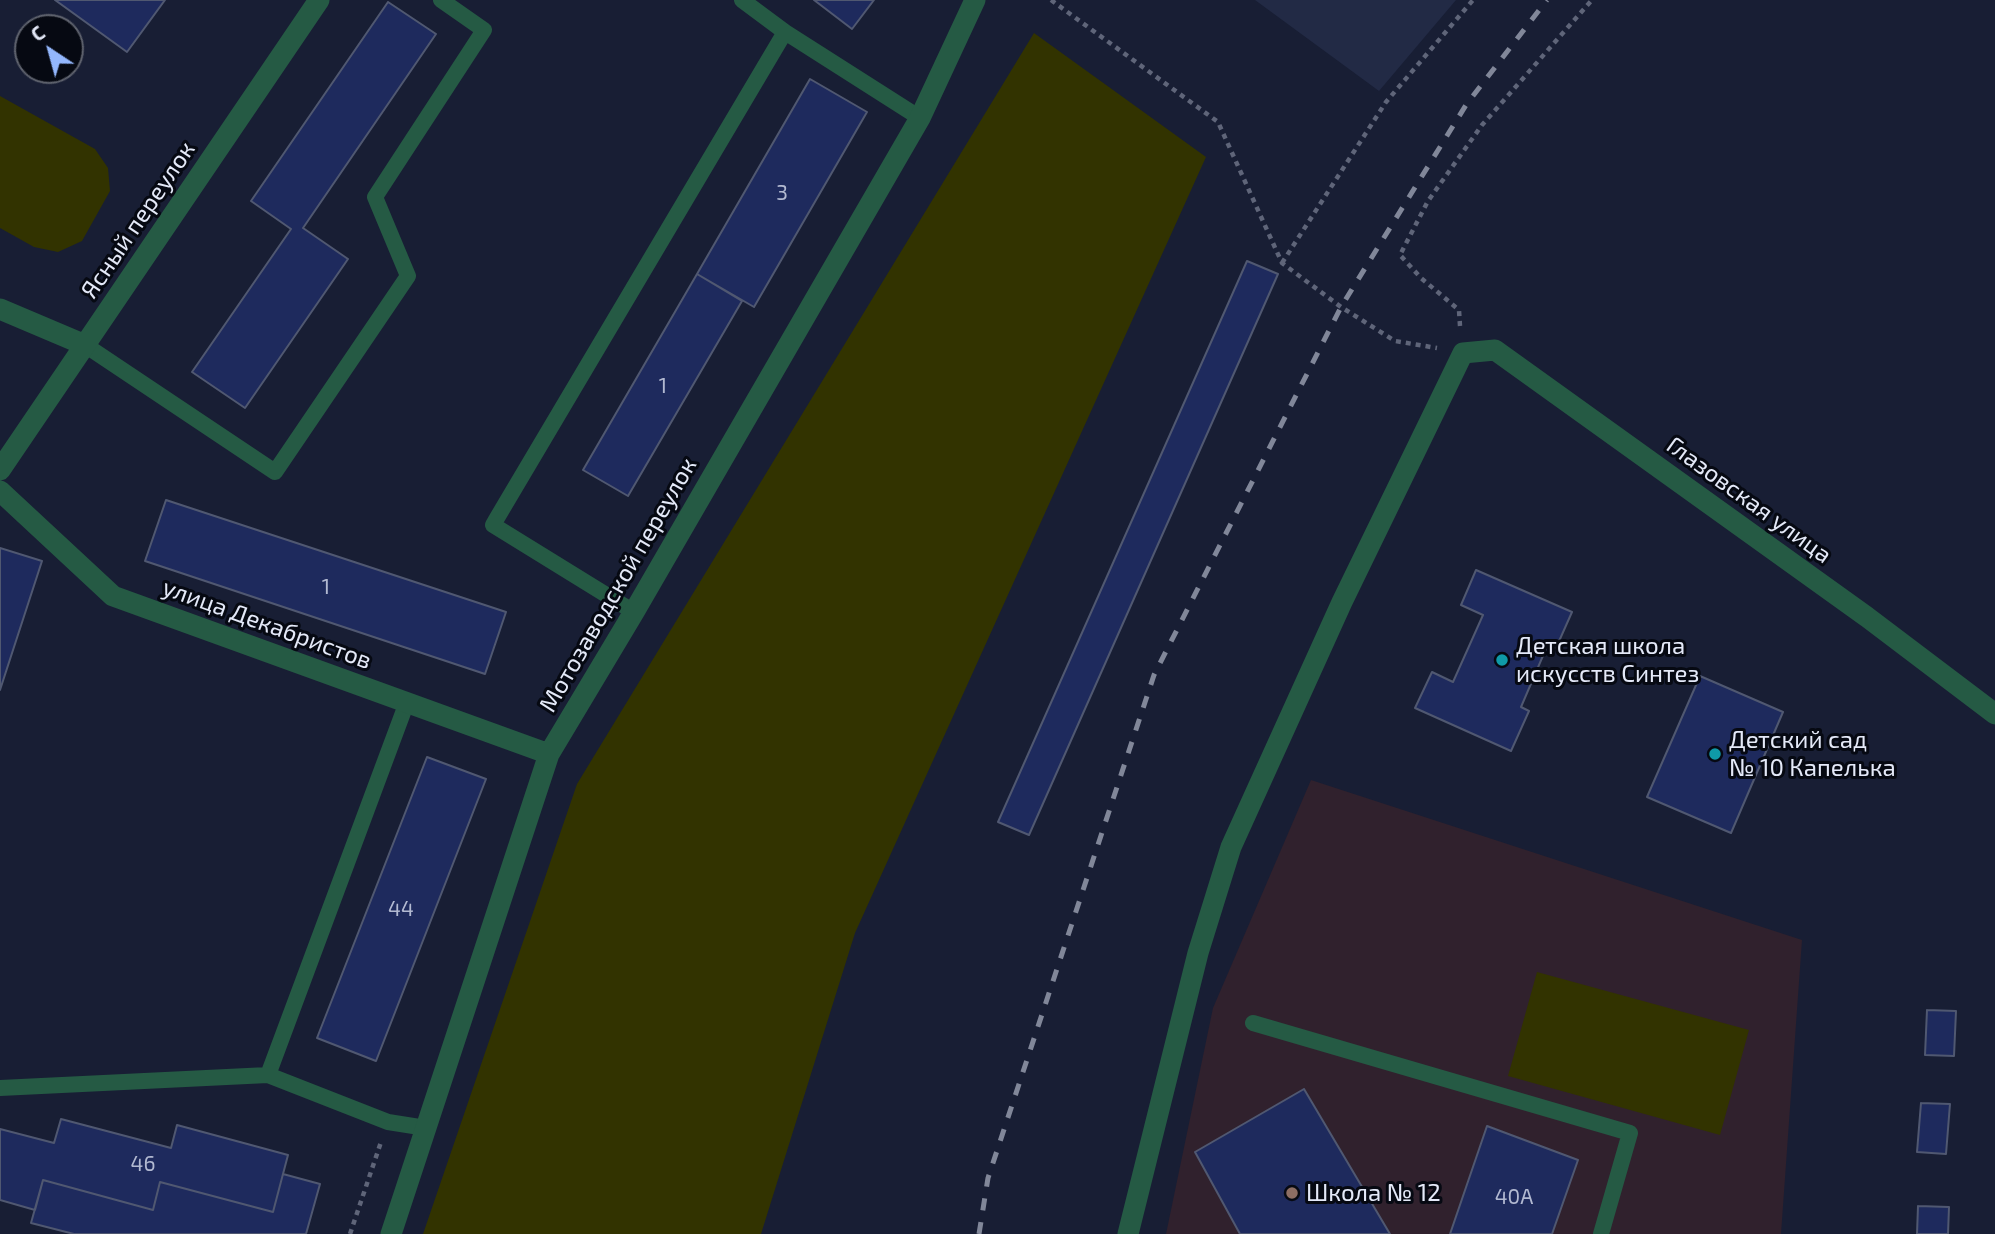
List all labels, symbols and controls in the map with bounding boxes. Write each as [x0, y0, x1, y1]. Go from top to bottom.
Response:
north arrow [14, 14, 84, 84]
text: С [26, 21, 49, 46]
street label: Ясный переулок [75, 136, 201, 304]
house number: 3 [776, 180, 788, 206]
house number: 1 [659, 373, 667, 399]
street label: Глазовская улица [1661, 431, 1837, 569]
street label: Мотозаводской переулок [533, 453, 703, 717]
street label: улица Декабристов [159, 573, 375, 675]
house number: 1 [322, 574, 330, 600]
place label: Детская школа искусств Синтез [1516, 632, 1699, 688]
marker: Детская школа искусств Синтез [1494, 652, 1510, 668]
place label: Детский сад № 10 Капелька [1729, 726, 1896, 782]
marker: Детский сад № 10 Капелька [1707, 746, 1723, 762]
house number: 44 [388, 896, 414, 922]
house number: 46 [131, 1151, 155, 1177]
place label: Школа № 12 [1306, 1179, 1441, 1207]
house number: 40А [1495, 1184, 1533, 1210]
marker: Школа № 12 [1284, 1185, 1300, 1201]

